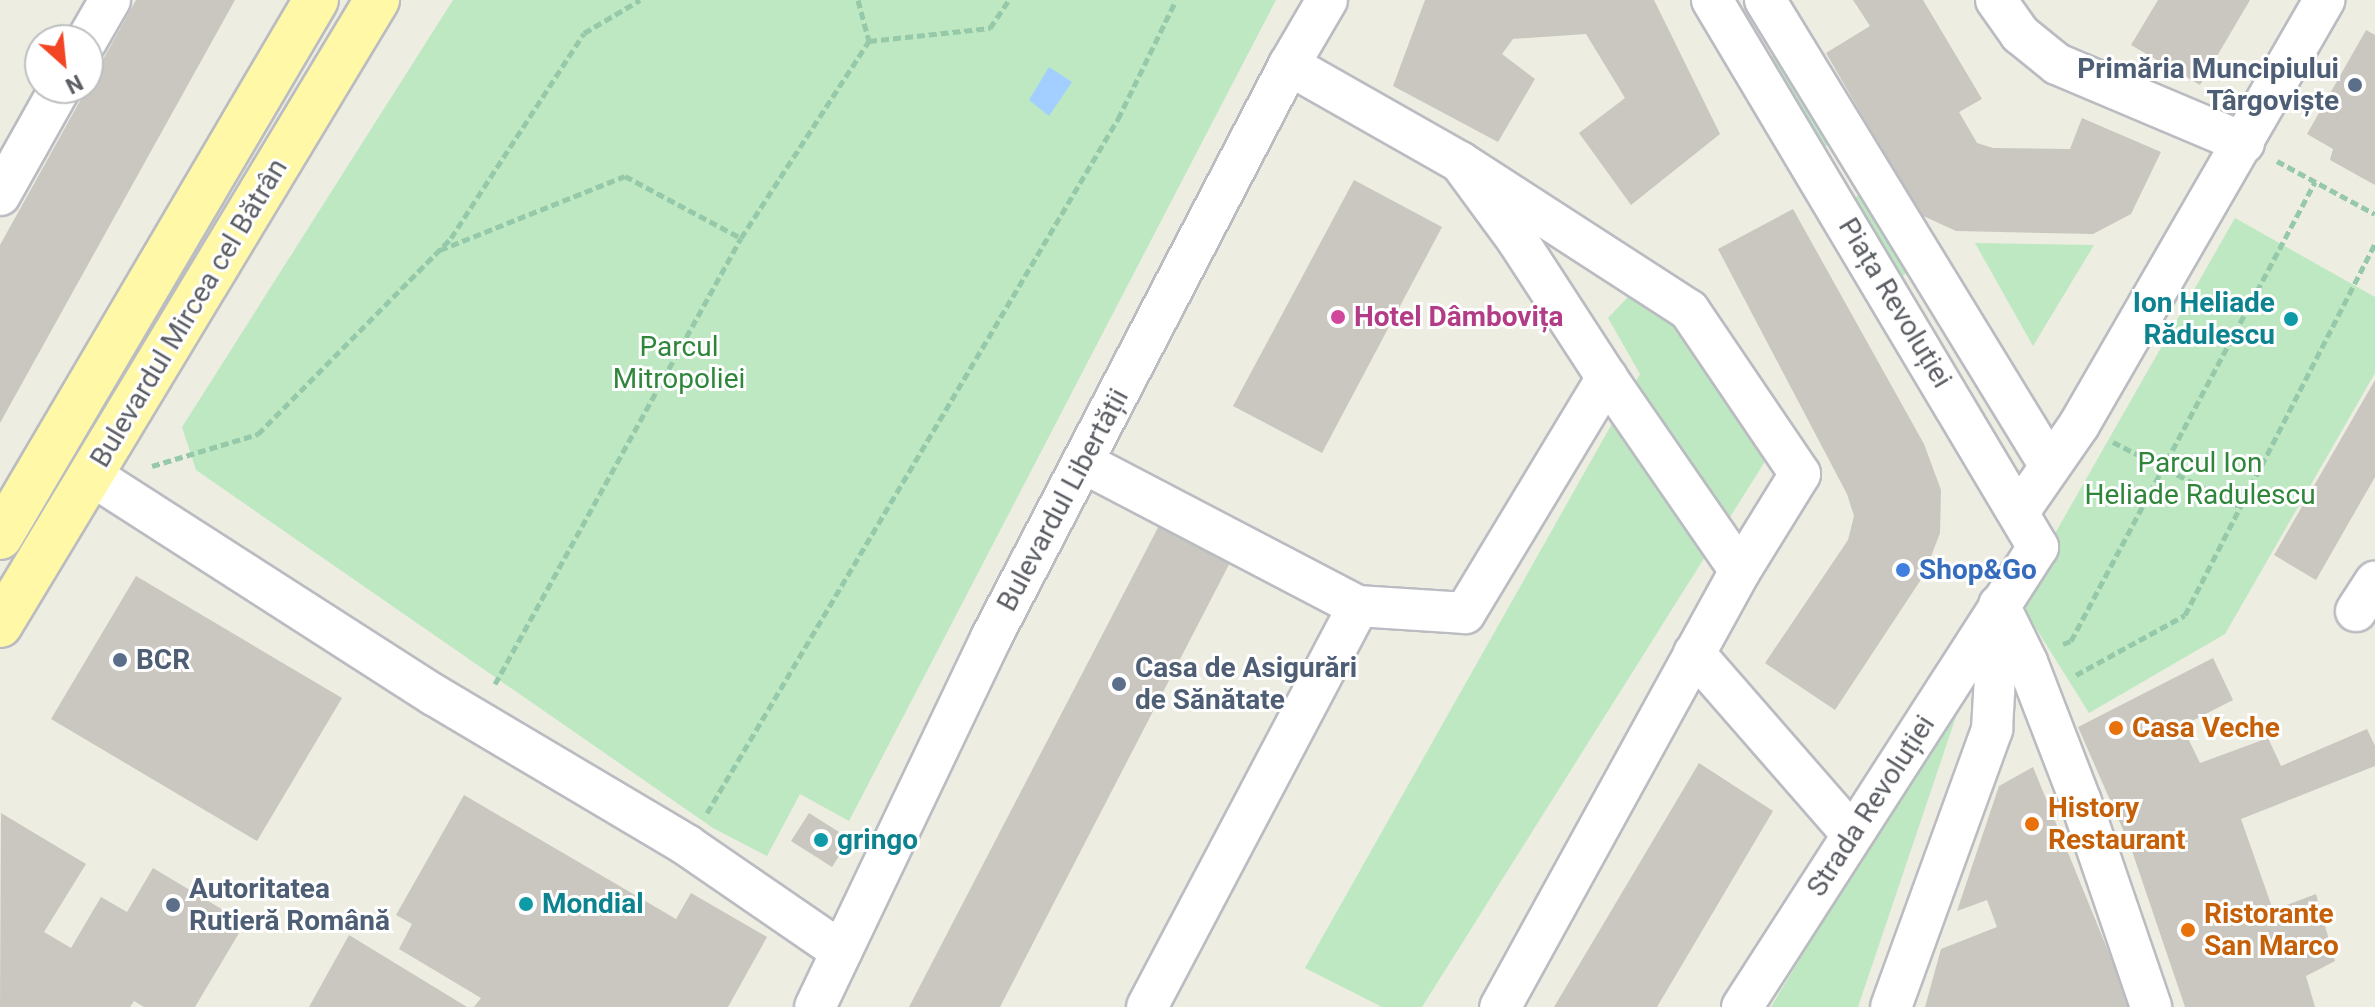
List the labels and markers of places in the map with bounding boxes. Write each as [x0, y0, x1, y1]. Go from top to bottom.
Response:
place label: Primăria Muncipiului Târgoviște [2077, 52, 2339, 118]
marker: Primăria Muncipiului Târgoviște [2346, 76, 2364, 94]
place label: Ion Heliade Rădulescu [2133, 286, 2275, 352]
place label: Hotel Dâmbovița [1354, 300, 1563, 334]
marker: Hotel Dâmbovița [1329, 308, 1347, 326]
marker: Ion Heliade Rădulescu [2282, 310, 2300, 328]
place label: Shop&Go [1919, 553, 2037, 587]
marker: Shop&Go [1894, 561, 1912, 579]
place label: BCR [136, 643, 190, 677]
marker: BCR [111, 651, 129, 669]
place label: Casa de Asigurări de Sănătate [1135, 651, 1357, 717]
marker: Casa de Asigurări de Sănătate [1110, 675, 1128, 693]
place label: Casa Veche [2132, 711, 2280, 745]
marker: Casa Veche [2107, 719, 2125, 737]
place label: History Restaurant [2048, 791, 2186, 857]
marker: History Restaurant [2023, 815, 2041, 833]
place label: gringo [837, 823, 918, 857]
marker: gringo [812, 831, 830, 849]
place label: Autoritatea Rutieră Română [189, 872, 390, 938]
place label: Mondial [542, 887, 644, 921]
marker: Mondial [517, 895, 535, 913]
marker: Autoritatea Rutieră Română [164, 896, 182, 914]
place label: Ristorante San Marco [2204, 897, 2339, 963]
marker: Ristorante San Marco [2179, 921, 2197, 939]

